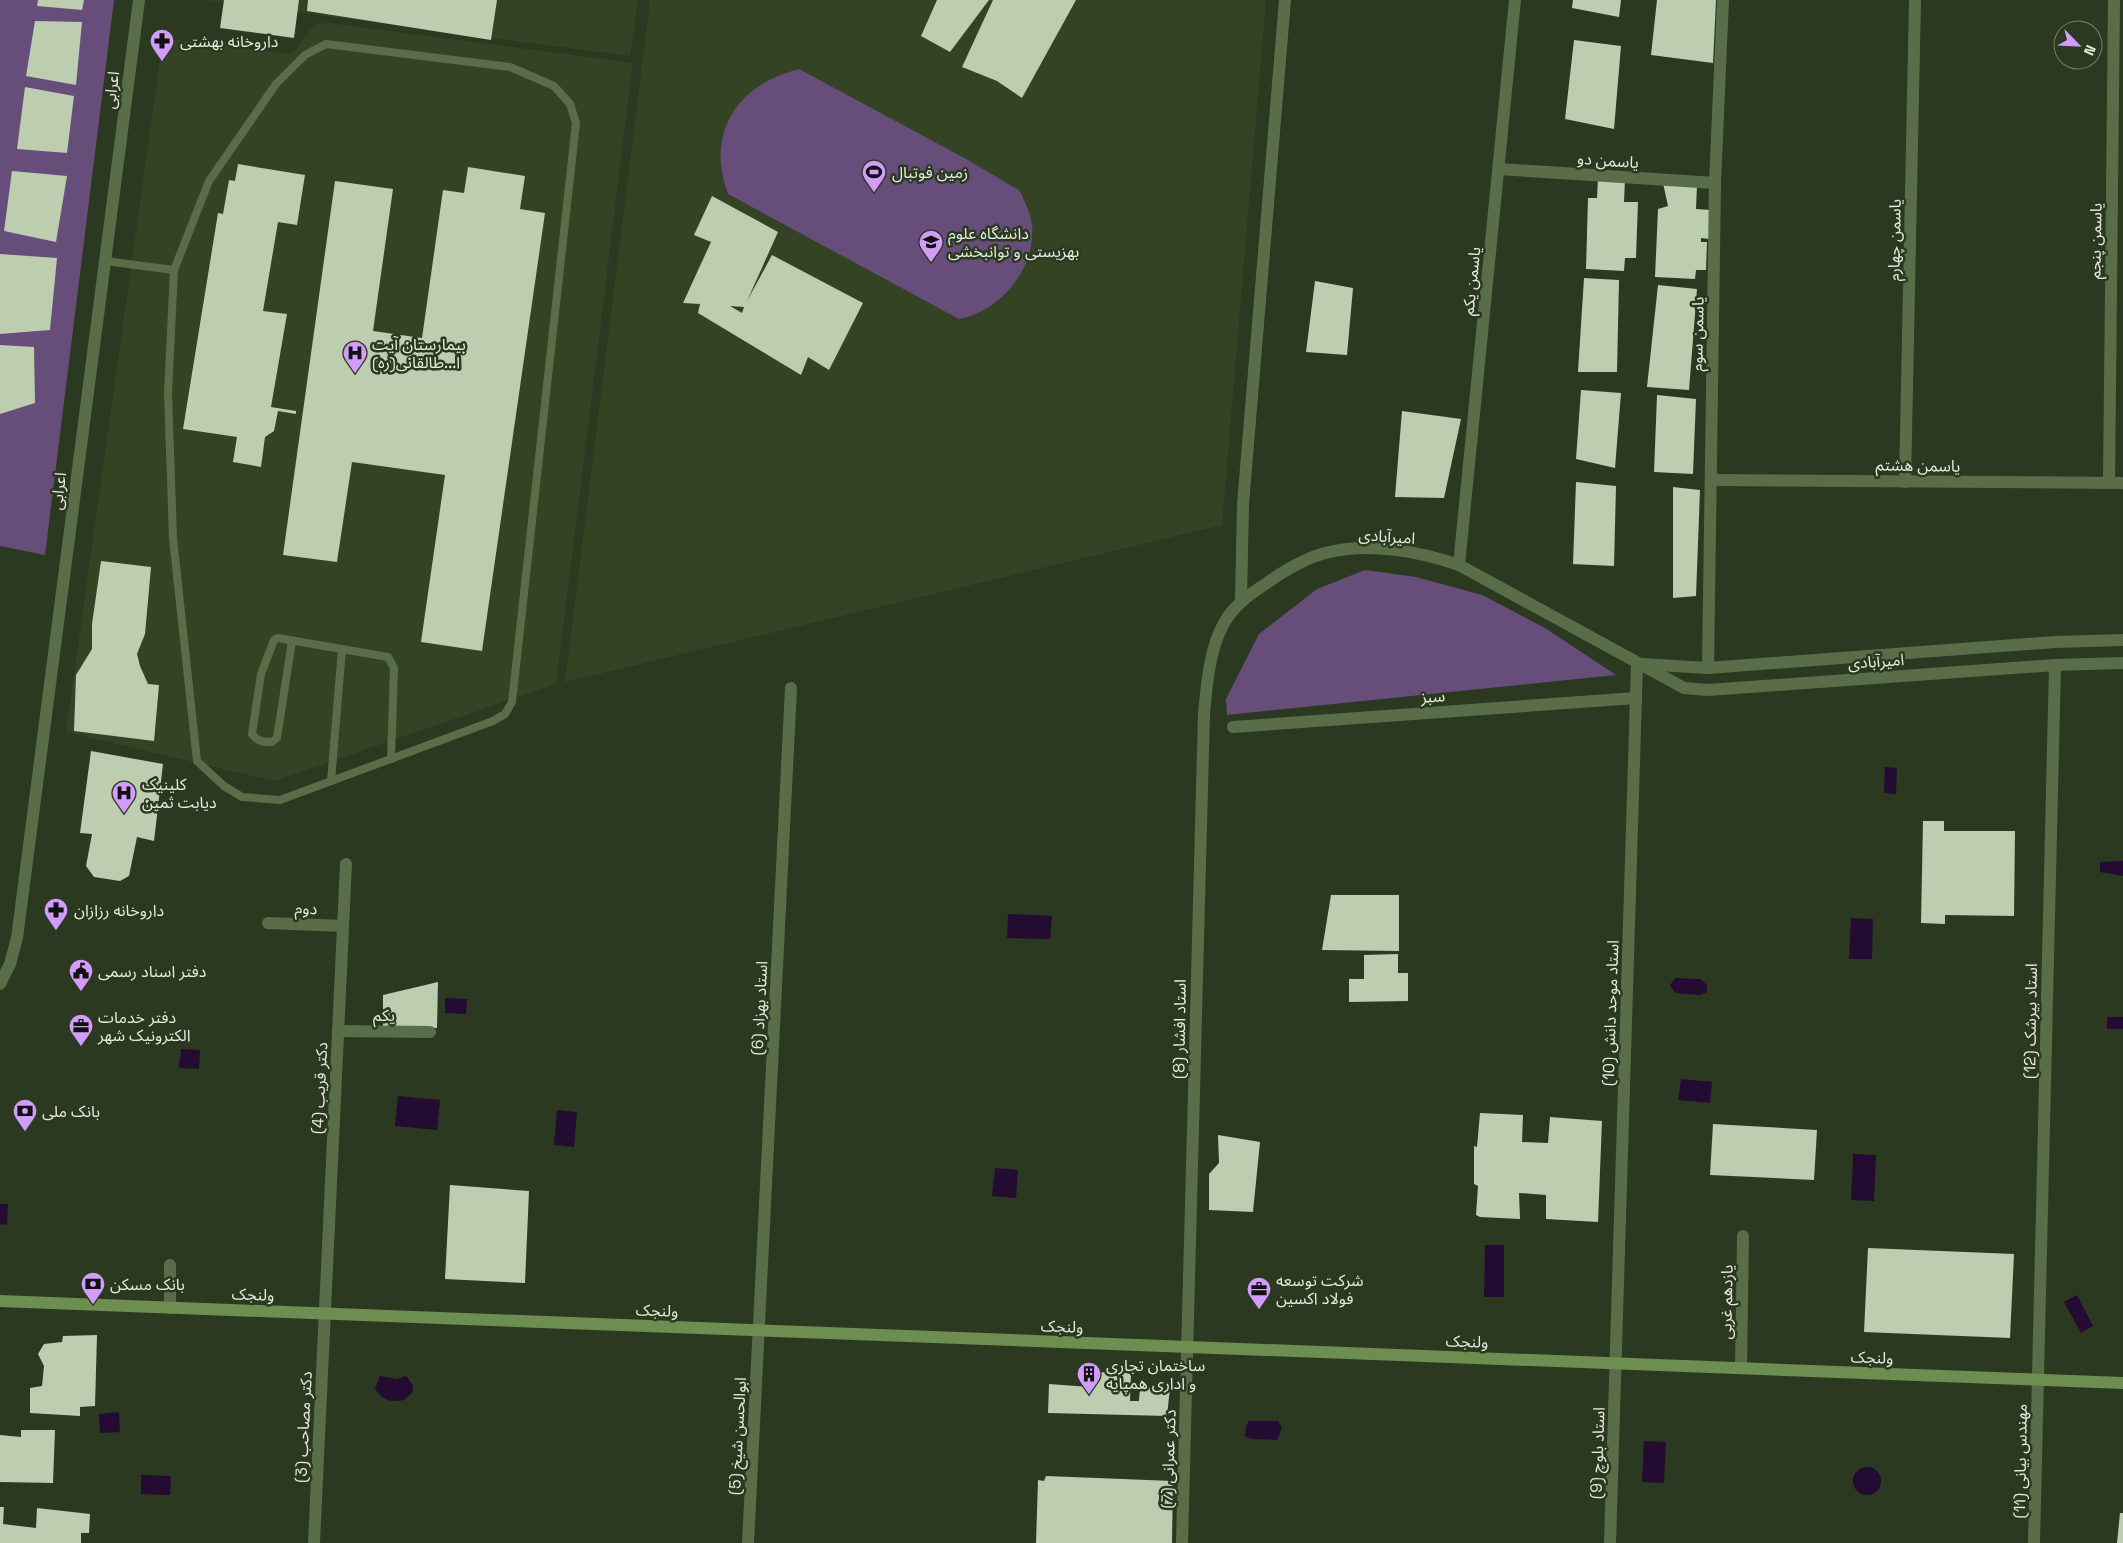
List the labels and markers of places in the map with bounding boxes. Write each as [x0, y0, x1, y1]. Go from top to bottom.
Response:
pharmacy icon: داروخانه بهشتی [149, 28, 175, 62]
place label: داروخانه بهشتی [180, 31, 279, 52]
sports icon: زمین فوتبال [861, 159, 887, 193]
place label: زمین فوتبال [892, 162, 968, 183]
place label: دانشگاه علوم بهزیستی و توانبخشی [948, 223, 1079, 262]
school or university icon: دانشگاه علوم بهزیستی و توانبخشی [918, 229, 944, 263]
place label: بیمارستان آیت ا...طالقانی(ره) [372, 334, 466, 373]
hospital icon: بیمارستان آیت ا...طالقانی(ره) [342, 340, 368, 374]
place label: کلینیک دیابت ثمین [142, 774, 217, 813]
hospital icon: کلینیک دیابت ثمین [111, 780, 137, 814]
pharmacy icon: داروخانه رزازان [43, 897, 69, 931]
place label: داروخانه رزازان [74, 900, 164, 921]
public building icon: دفتر اسناد رسمی [68, 958, 94, 992]
place label: دفتر اسناد رسمی [98, 961, 206, 982]
place label: دفتر خدمات الکترونیک شهر [97, 1007, 191, 1046]
office icon: دفتر خدمات الکترونیک شهر [68, 1013, 94, 1047]
bank icon: بانک ملی [12, 1098, 38, 1132]
place label: بانک ملی [42, 1101, 100, 1122]
place label: شرکت توسعه فولاد اکسین [1276, 1270, 1363, 1309]
bank icon: بانک مسکن [80, 1271, 106, 1305]
place label: بانک مسکن [110, 1274, 185, 1295]
office icon: شرکت توسعه فولاد اکسین [1246, 1276, 1272, 1310]
place label: ساختمان تجاری و اداری همپایه [1106, 1355, 1205, 1394]
building icon: ساختمان تجاری و اداری همپایه [1076, 1361, 1102, 1395]

